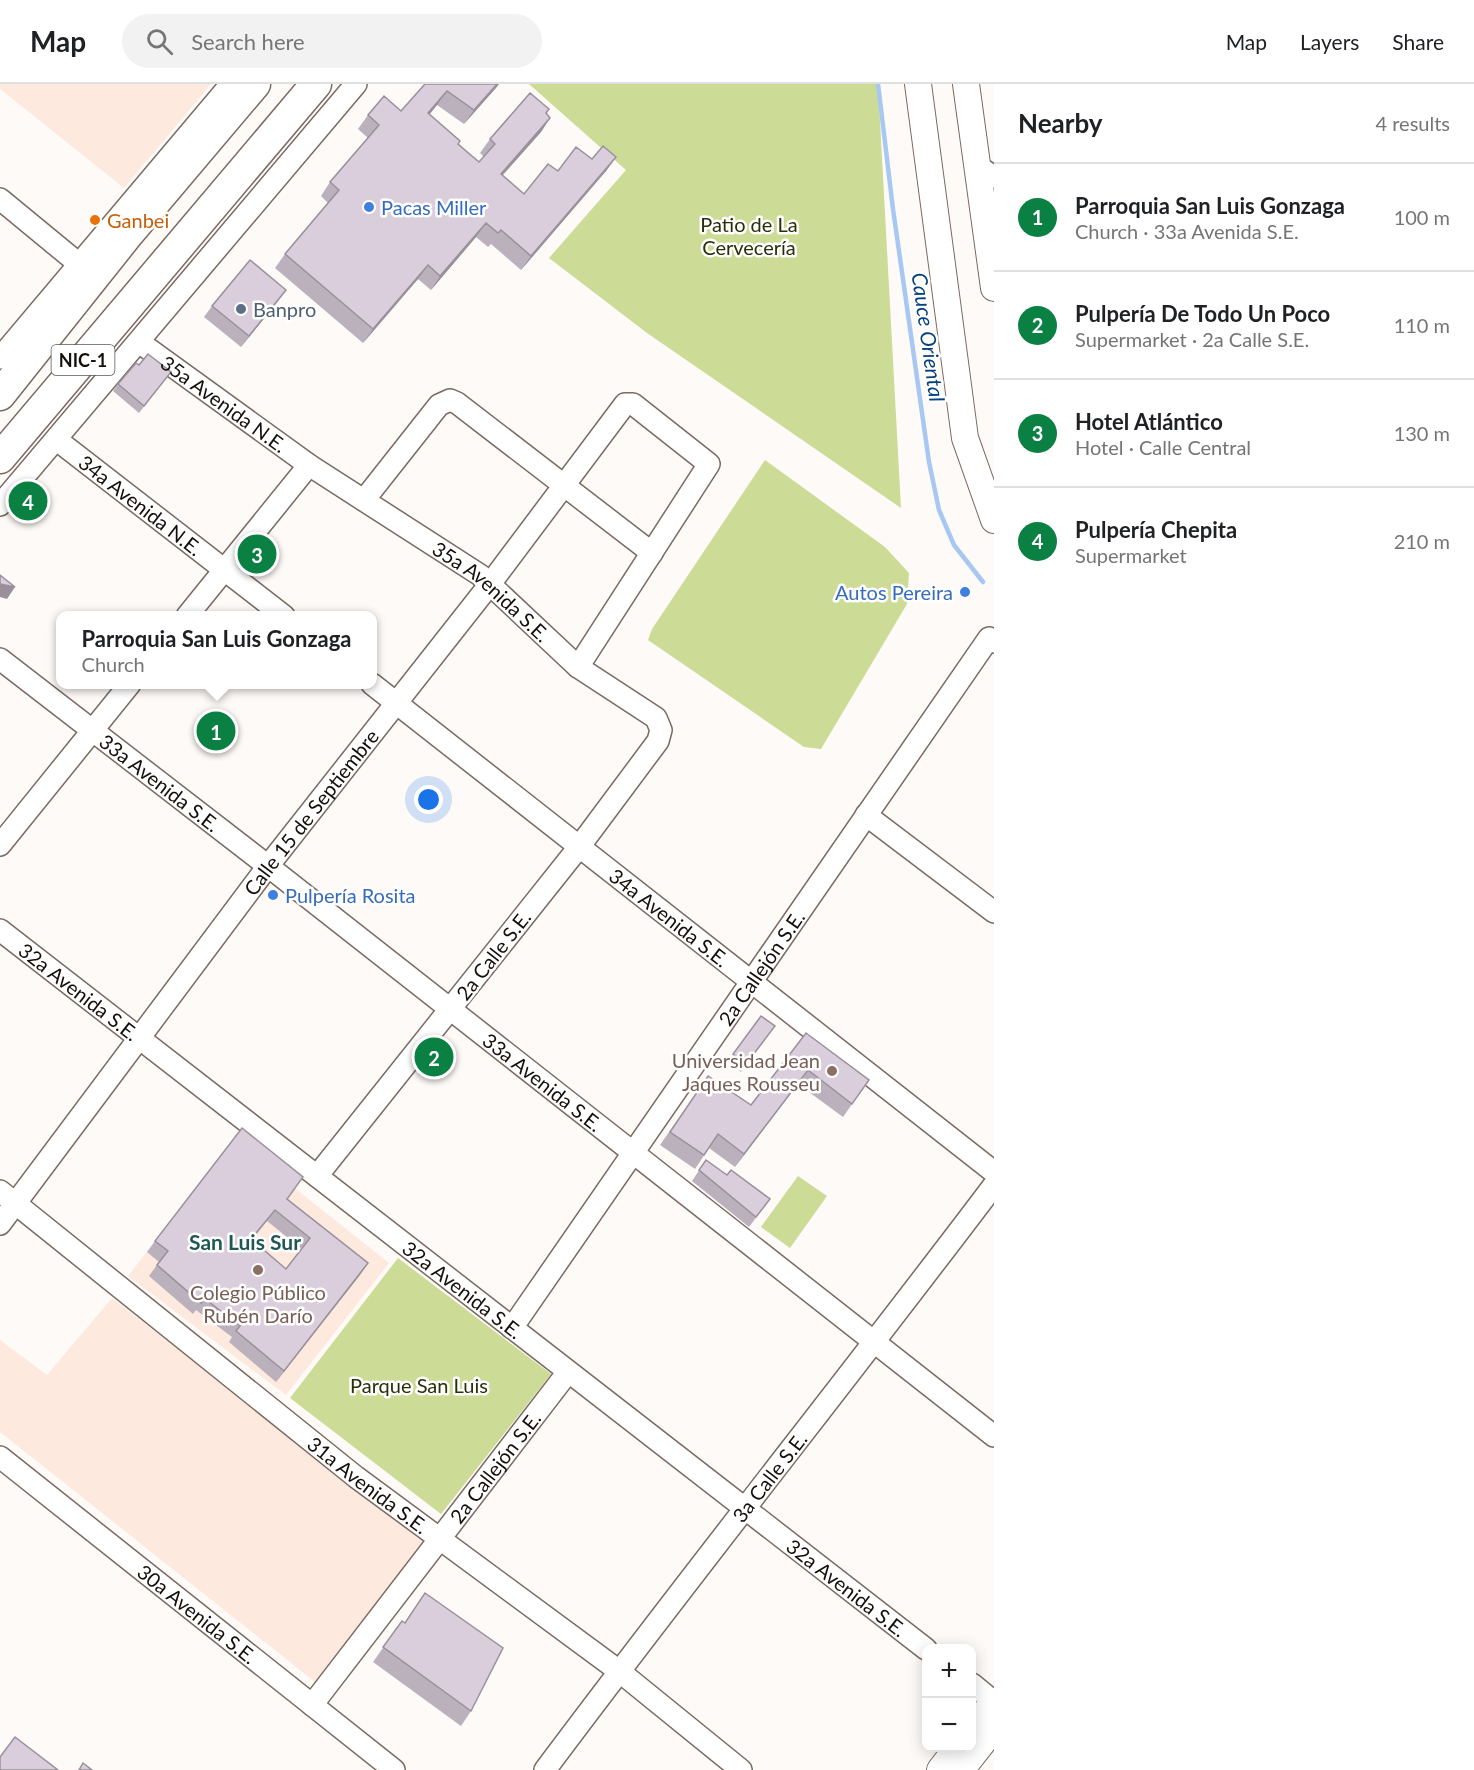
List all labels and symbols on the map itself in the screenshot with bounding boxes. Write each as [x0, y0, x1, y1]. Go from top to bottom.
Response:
place label: Pacas Miller [381, 195, 487, 219]
marker: Pacas Miller [362, 200, 376, 214]
place label: Ganbei [107, 208, 169, 232]
park label: Patio de La Cervecería [700, 212, 798, 259]
marker: Ganbei [88, 213, 102, 227]
water label: Cauce Oriental [908, 271, 950, 404]
place label: Banpro [253, 297, 316, 321]
marker: Banpro [234, 302, 248, 316]
road number: NIC-1 [52, 345, 115, 375]
street label: 35a Avenida N.E. [156, 350, 292, 457]
street label: 34a Avenida N.E. [74, 450, 207, 560]
pin: 4 [9, 478, 48, 524]
pin: 3 [238, 532, 276, 576]
street label: 35a Avenida S.E. [428, 536, 555, 646]
place label: Autos Pereira [835, 580, 953, 604]
marker: Autos Pereira [958, 585, 972, 599]
pin: 1 [196, 708, 236, 754]
street label: Calle 15 de Septiembre [238, 724, 383, 900]
street label: 33a Avenida S.E. [95, 729, 225, 836]
your location [414, 785, 443, 814]
street label: 34a Avenida S.E. [605, 863, 734, 972]
place label: Pulpería Rosita [285, 883, 416, 907]
marker: Pulpería Rosita [266, 888, 280, 902]
street label: 2a Calle S.E. [451, 905, 535, 1005]
street label: 2a Callejón S.E. [713, 906, 809, 1030]
street label: 32a Avenida S.E. [14, 937, 144, 1045]
street label: 33a Avenida S.E. [478, 1027, 607, 1136]
pin: 2 [414, 1034, 454, 1080]
place label: Universidad Jean Jaques Rousseu [672, 1048, 820, 1095]
marker: Universidad Jean Jaques Rousseu [825, 1064, 839, 1078]
district label: San Luis Sur [189, 1229, 301, 1254]
street label: 32a Avenida S.E. [398, 1235, 528, 1343]
marker: Colegio Público Rubén Darío [251, 1263, 265, 1277]
place label: Colegio Público Rubén Darío [190, 1280, 326, 1327]
park label: Parque San Luis [350, 1373, 488, 1397]
street label: 2a Callejón S.E. [444, 1407, 545, 1528]
street label: 3a Calle S.E. [727, 1427, 812, 1527]
street label: 31a Avenida S.E. [303, 1431, 433, 1538]
street label: 32a Avenida S.E. [782, 1533, 911, 1641]
street label: 30a Avenida S.E. [133, 1559, 262, 1668]

